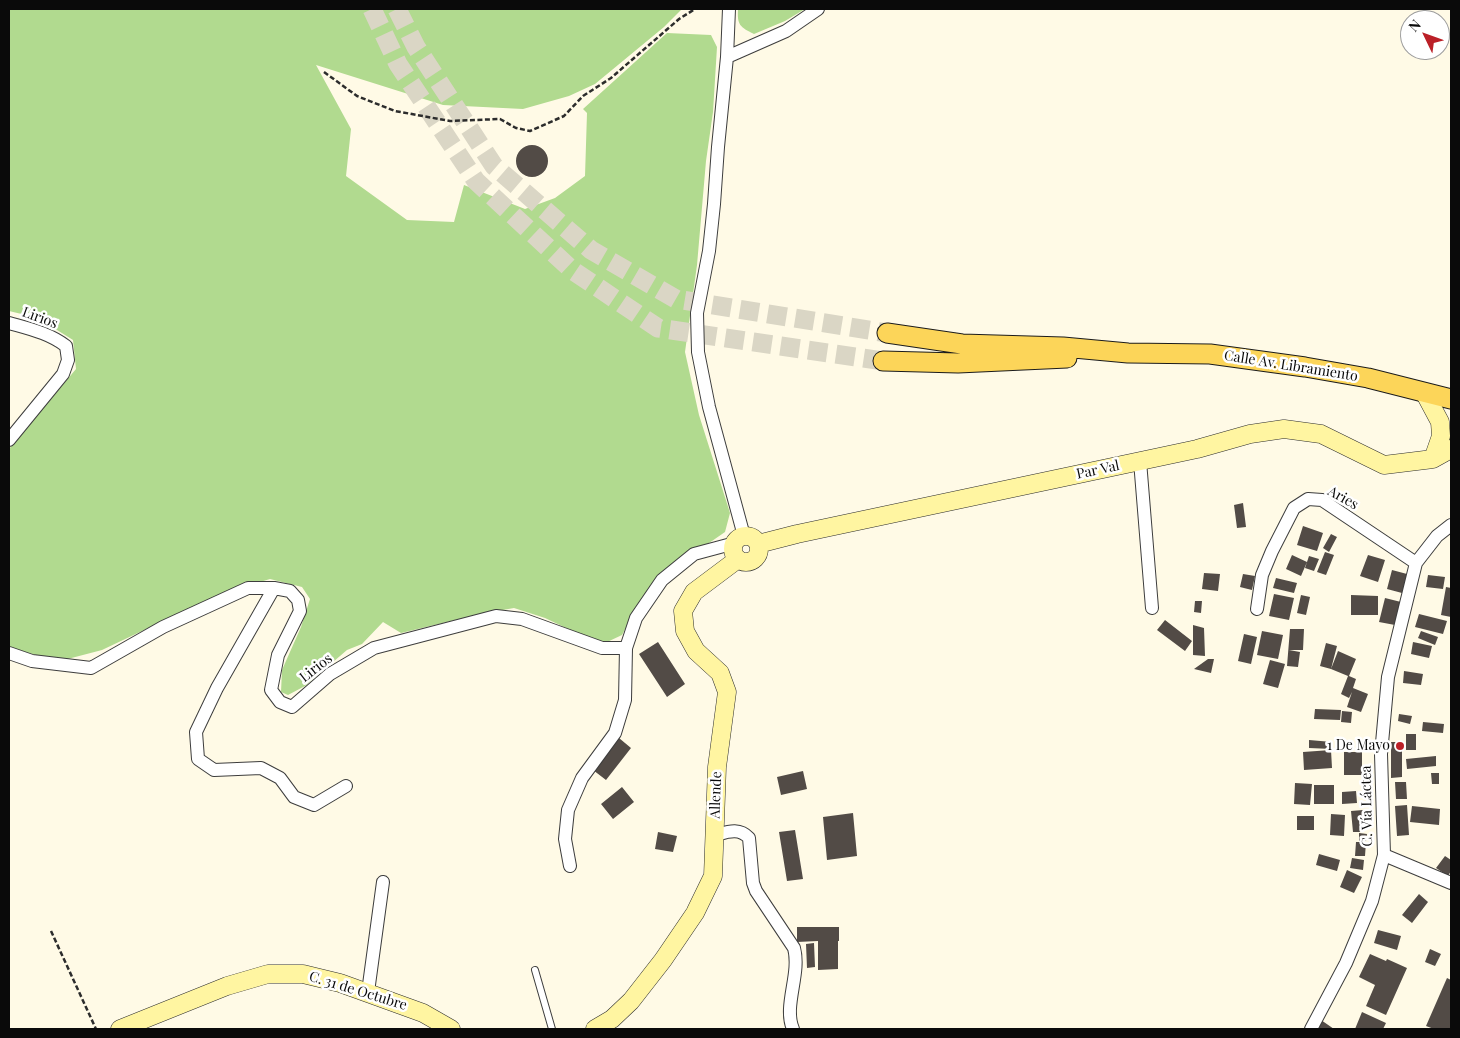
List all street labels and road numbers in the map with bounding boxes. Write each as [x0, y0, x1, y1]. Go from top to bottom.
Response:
street label: Lirios [20, 304, 60, 332]
street label: Calle Av. Libramiento [1223, 347, 1359, 385]
street label: Par Val [1075, 457, 1121, 483]
street label: Aries [1325, 483, 1361, 513]
street label: Lirios [296, 650, 336, 686]
street label: C. Vía Láctea [1358, 765, 1376, 847]
street label: Allende [707, 771, 725, 819]
street label: C. 31 de Octubre [307, 968, 409, 1014]

